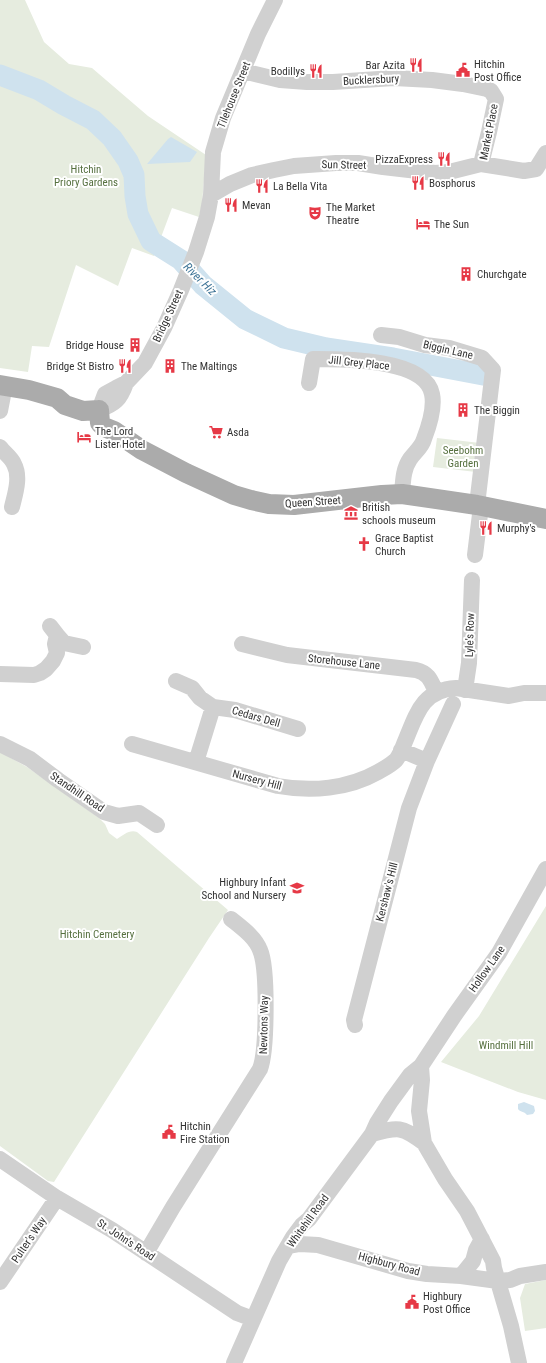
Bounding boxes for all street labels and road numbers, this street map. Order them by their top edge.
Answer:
street label: Tilehouse Street [215,60,253,130]
street label: Bucklersbury [343,72,400,88]
street label: Market Place [477,103,501,161]
street label: Sun Street [322,158,366,172]
street label: Bridge Street [150,288,186,344]
street label: Biggin Lane [422,338,474,362]
street label: Jill Grey Place [328,353,390,373]
street label: Queen Street [285,494,341,510]
street label: Lyle's Row [463,613,477,657]
street label: Storehouse Lane [307,652,381,672]
street label: Cedars Dell [230,704,282,730]
street label: Nursery Hill [231,767,283,793]
street label: Standhill Road [47,769,107,815]
street label: Kershaw's Hill [373,861,401,923]
street label: Hollow Lane [466,943,508,995]
street label: Newtons Way [257,995,271,1054]
street label: Whitehill Road [284,1192,332,1250]
street label: Pulter's Way [9,1214,49,1266]
street label: St. John's Road [95,1216,157,1264]
street label: Highbury Road [357,1250,421,1278]

